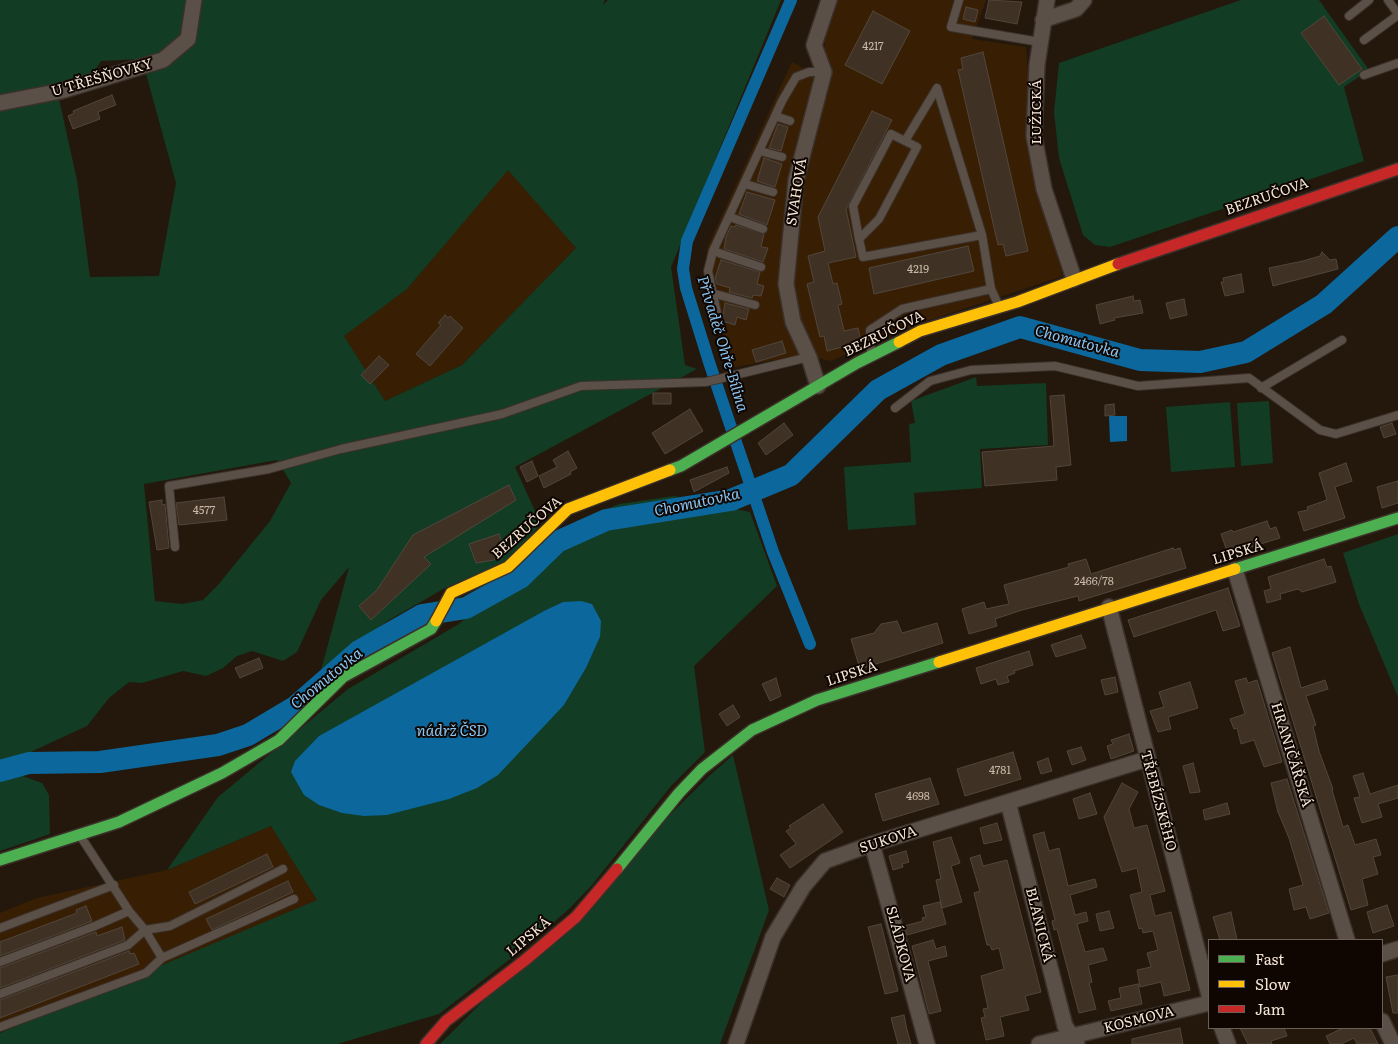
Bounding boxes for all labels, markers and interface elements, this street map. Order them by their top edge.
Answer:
house number: 4217 [862,40,884,54]
street label: U TŘEŠŇOVKY [50,56,154,100]
street label: LUŽICKÁ [1029,80,1045,144]
street label: SVAHOVÁ [783,157,811,227]
street label: BEZRUČOVA [1223,175,1311,219]
house number: 4219 [907,263,929,277]
water label: Přivaděč Ohře-Bílina [693,274,751,414]
street label: BEZRUČOVA [841,307,927,361]
water label: Chomutovka [1033,322,1121,362]
water label: Chomutovka [653,485,741,521]
street label: BEZRUČOVA [489,493,565,563]
house number: 4577 [193,504,215,518]
street label: LIPSKÁ [1211,537,1265,569]
house number: 2466/78 [1074,575,1114,589]
water label: Chomutovka [288,645,366,713]
street label: LIPSKÁ [825,658,879,690]
street label: HRANIČÁŘSKÁ [1267,701,1315,809]
water label: nádrž ČSD [417,723,487,741]
street label: TŘEBÍZSKÉHO [1136,749,1180,853]
house number: 4781 [989,764,1011,778]
house number: 4698 [906,790,930,804]
street label: SUKOVA [857,823,919,857]
street label: BLANICKÁ [1022,886,1056,964]
street label: SLÁDKOVA [882,904,918,984]
street label: LIPSKÁ [504,914,554,960]
legend [1208,939,1383,1029]
text: Fast [1255,947,1284,970]
text: Slow [1255,972,1290,995]
text: Jam [1255,997,1285,1020]
street label: KOSMOVA [1102,1003,1176,1037]

